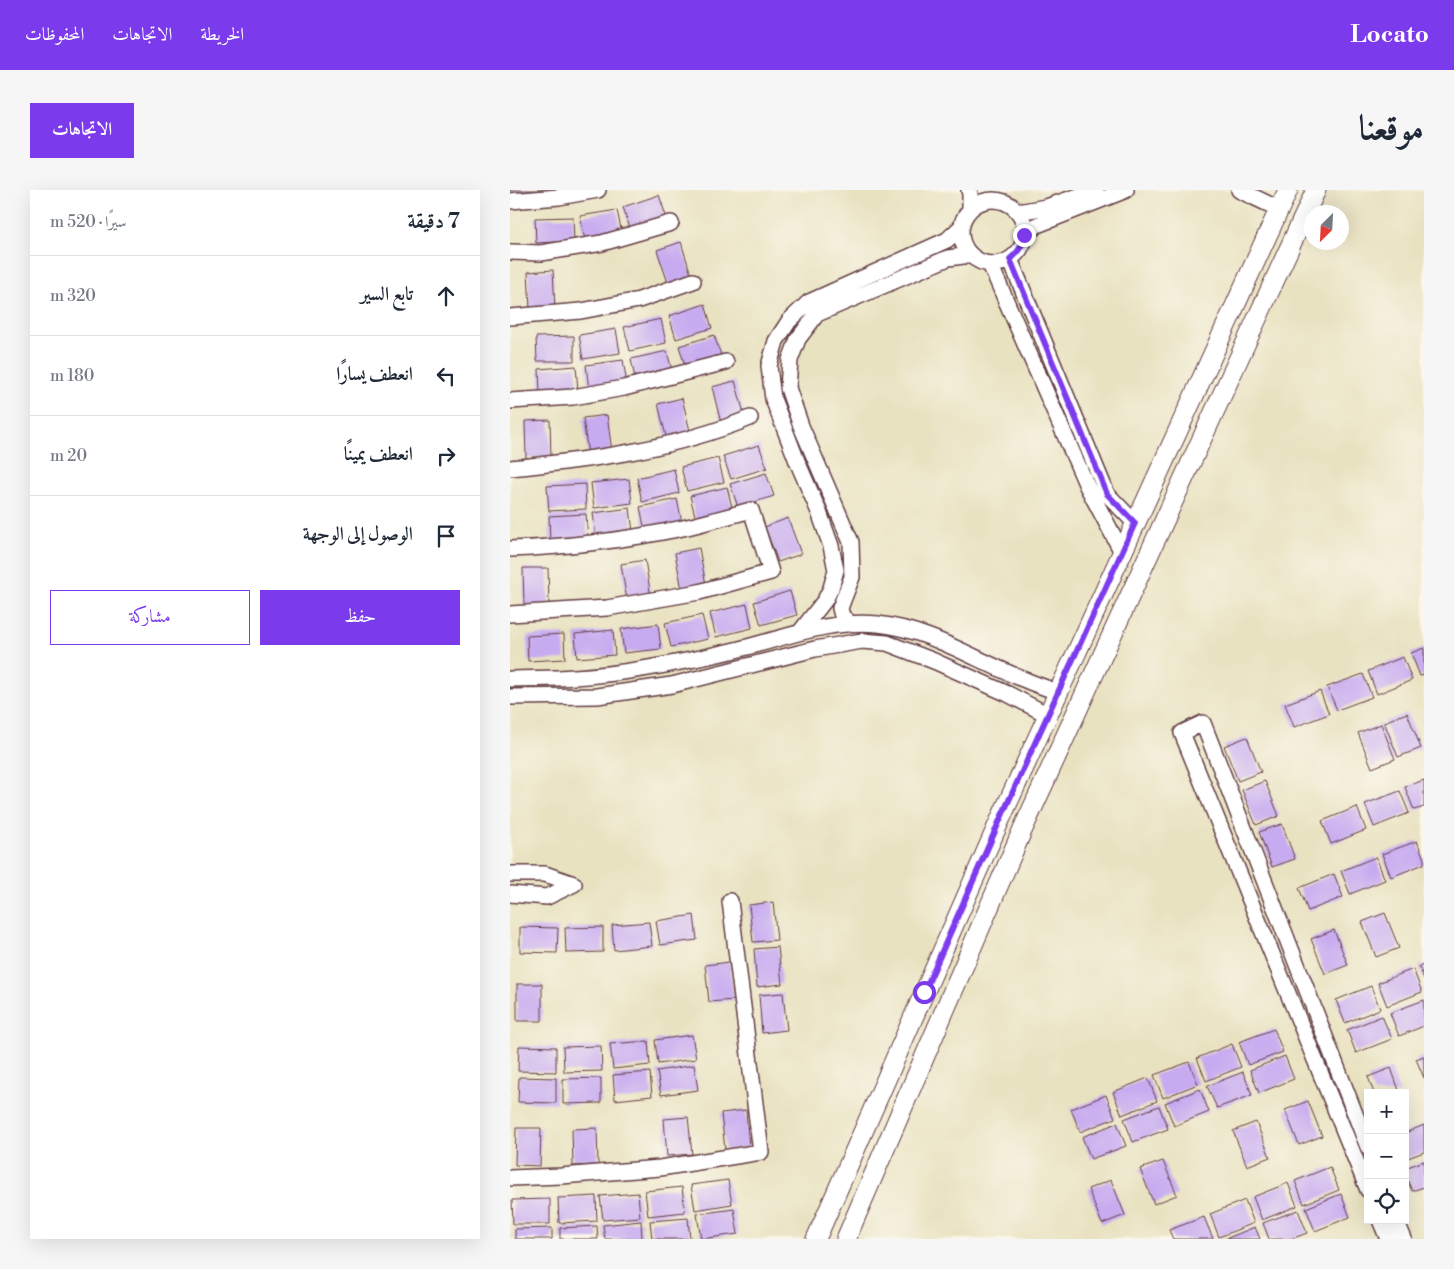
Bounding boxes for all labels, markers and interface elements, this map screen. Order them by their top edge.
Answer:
text: Locato [1350,20,1429,50]
text: المحفوظات [25,23,84,46]
text: الاتجاهات [112,23,172,46]
text: الخريطة [200,23,244,46]
button: الاتجاهات [30,103,134,158]
text: موقعنا [1359,107,1424,150]
north arrow [1304,205,1349,250]
text: 7 دقيقة [408,209,460,235]
text: سيرًا · 520 m [50,212,126,232]
route end [1013,224,1036,247]
text: تابع السير [360,282,413,306]
icon: ahead [432,282,460,310]
text: 320 m [50,286,96,306]
text: انعطف يسارًا [336,362,413,386]
icon: left [432,362,460,390]
text: 180 m [50,366,94,386]
text: انعطف يمينًا [344,442,413,466]
icon: right [432,442,460,470]
text: 20 m [50,446,87,466]
text: الوصول إلى الوجهة [303,522,413,546]
icon: arrive [432,522,460,550]
button: مشاركة [50,590,250,645]
button: حفظ [260,590,460,645]
route start [913,981,936,1004]
map controls [1364,1089,1409,1224]
button: + [1364,1089,1409,1134]
button: − [1364,1134,1409,1179]
button: locate [1364,1179,1409,1224]

